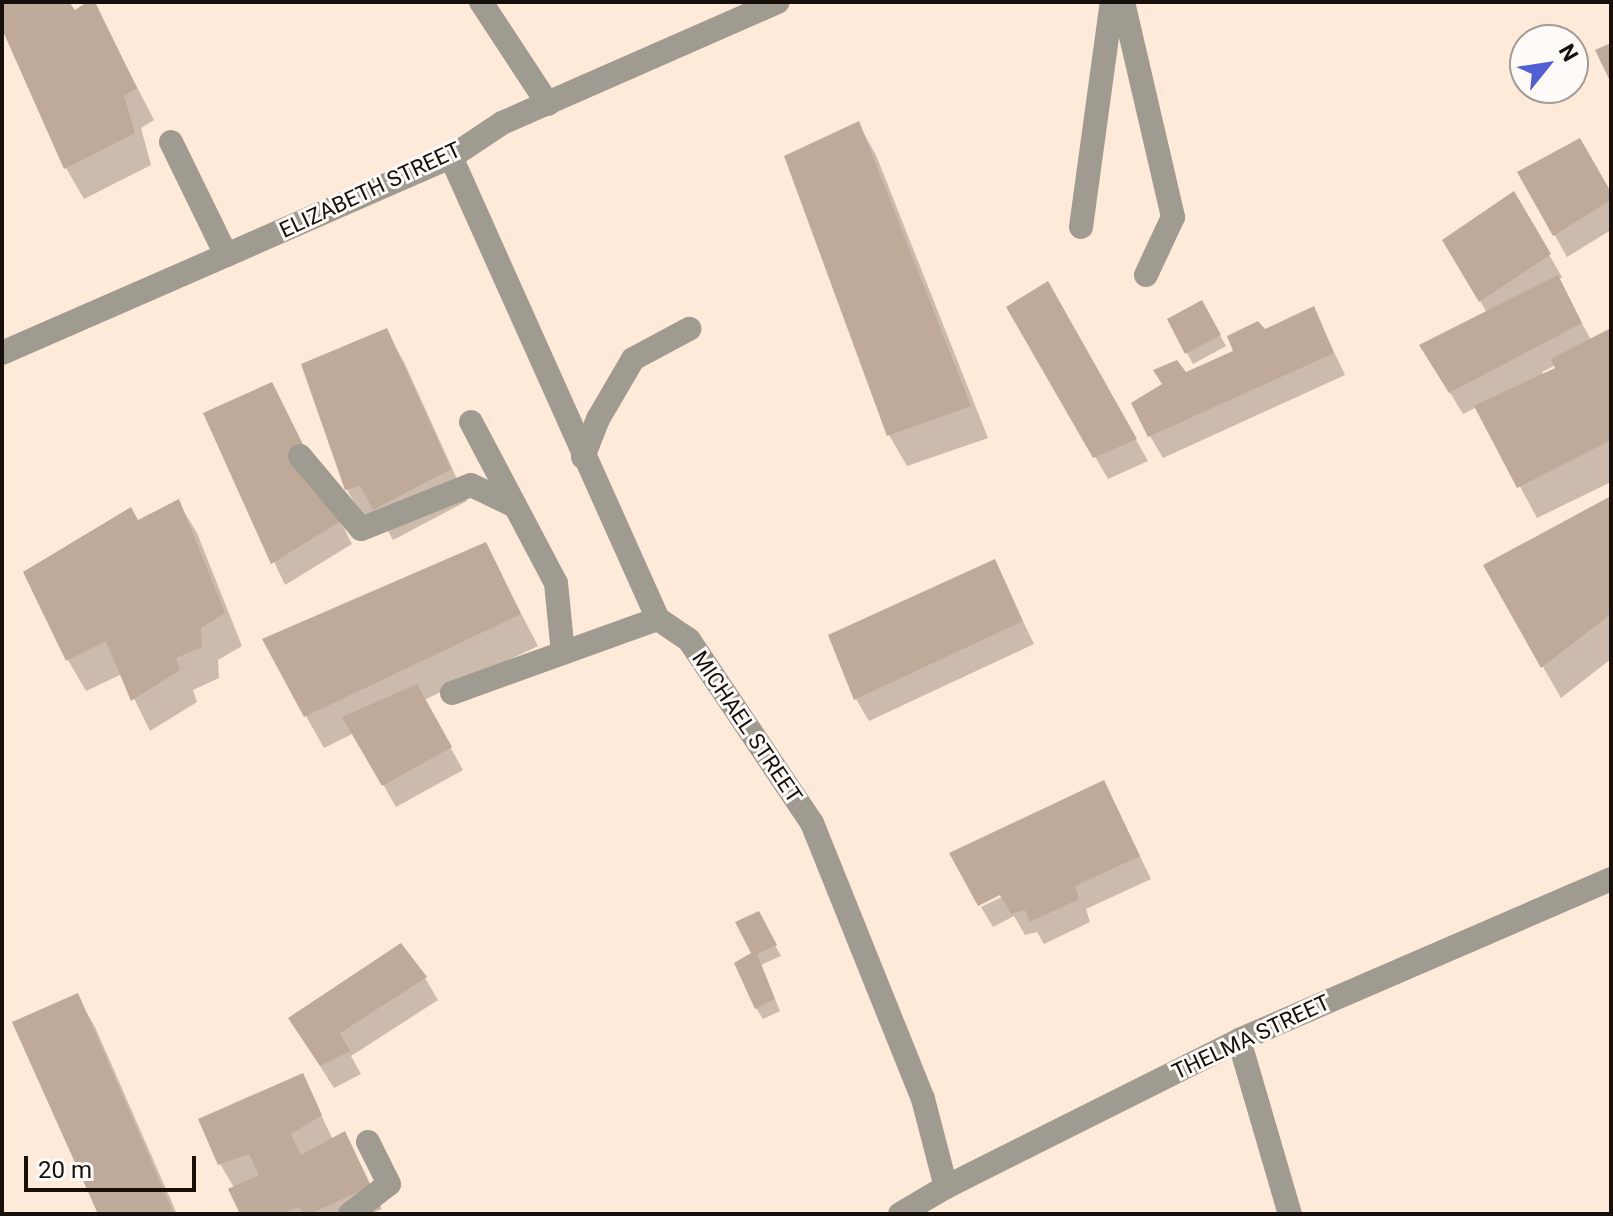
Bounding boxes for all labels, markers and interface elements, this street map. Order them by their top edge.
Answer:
north arrow [1509,24,1589,104]
text: N [1554,40,1583,66]
street label: ELIZABETH STREET [275,136,465,244]
street label: MICHAEL STREET [686,646,808,808]
street label: THELMA STREET [1168,989,1334,1085]
scale bar [28,1140,200,1190]
text: 20 m [38,1156,92,1184]

